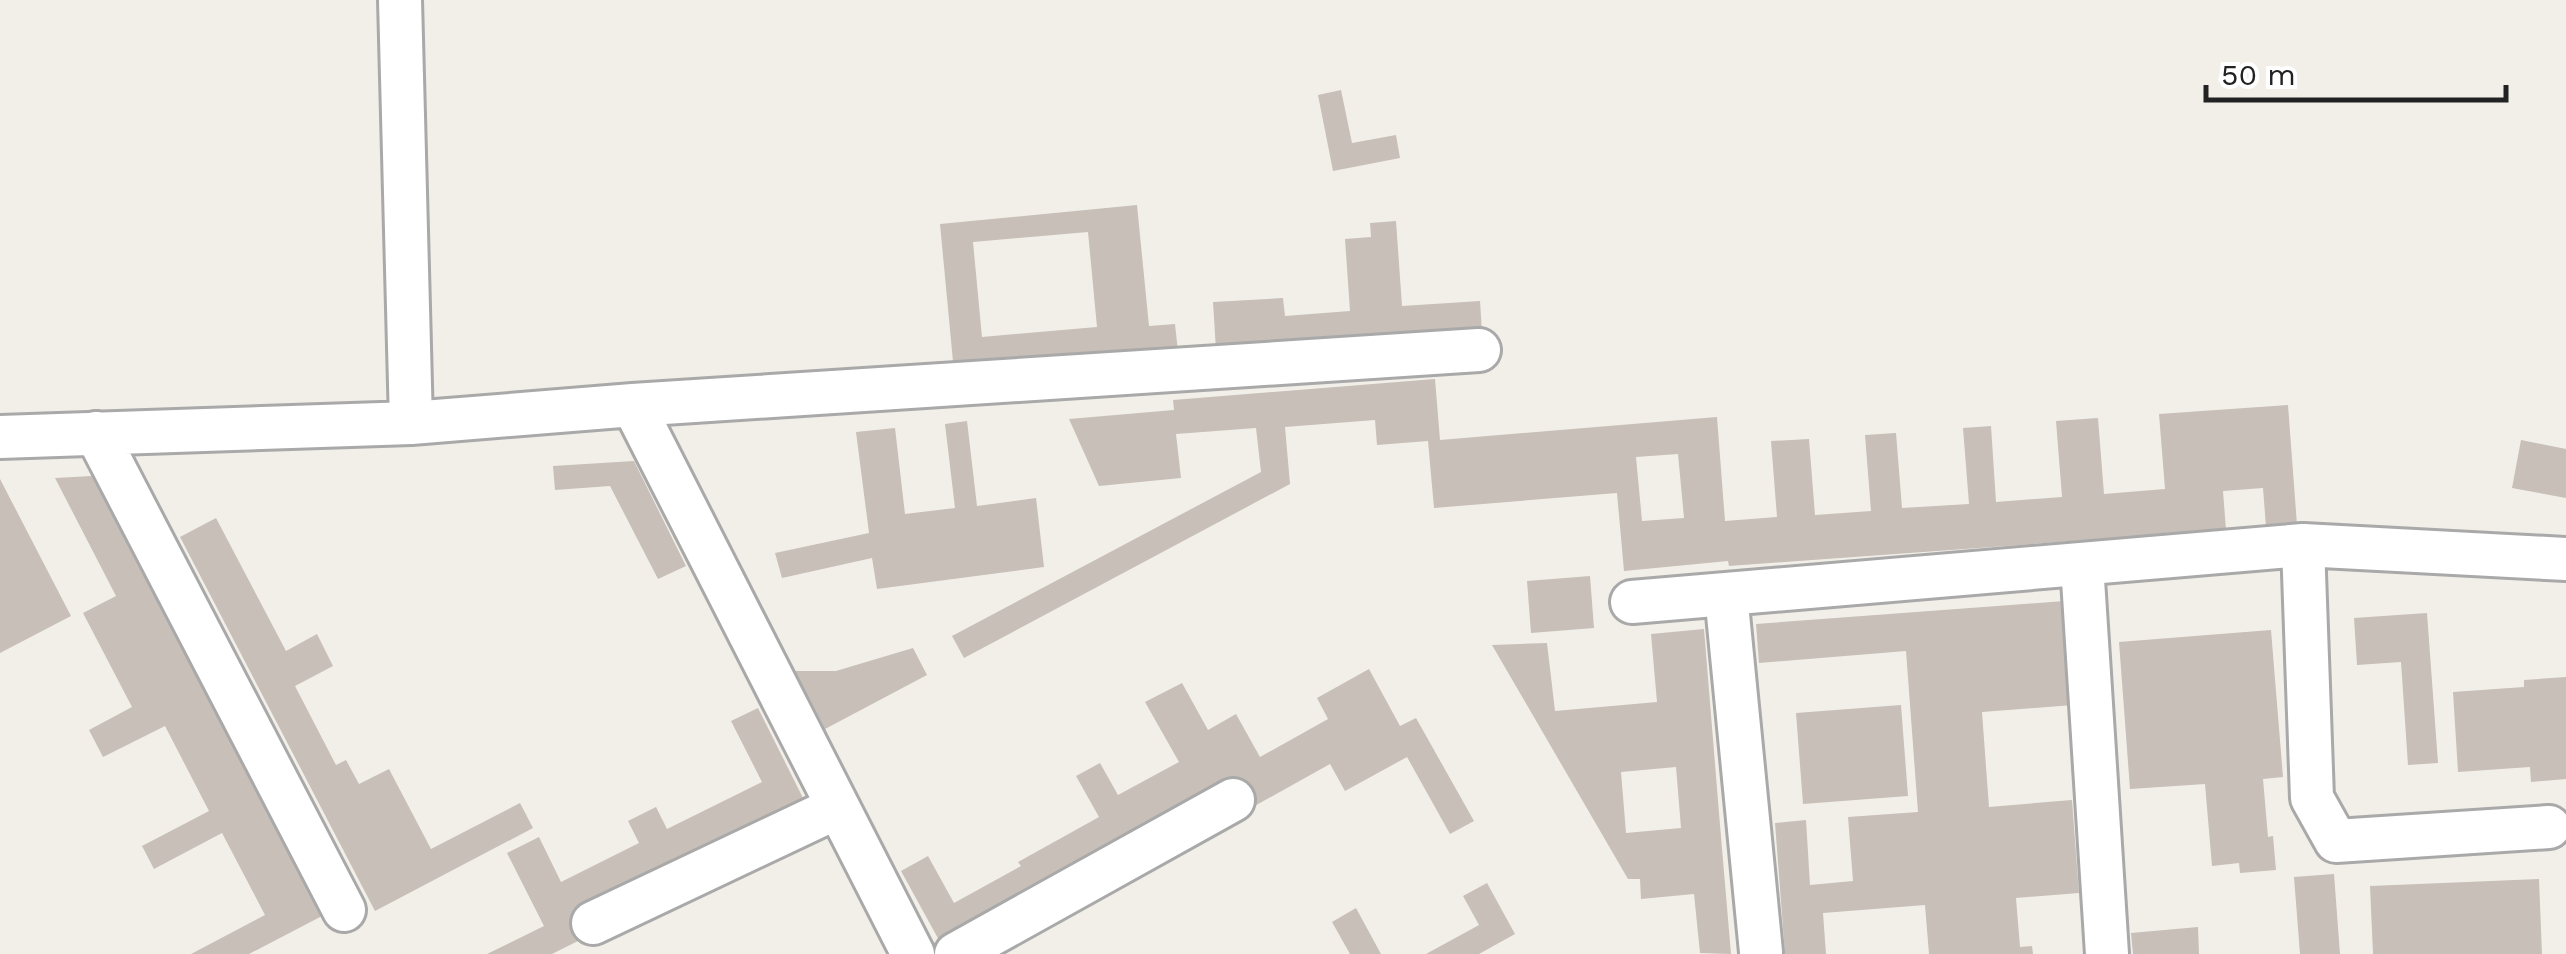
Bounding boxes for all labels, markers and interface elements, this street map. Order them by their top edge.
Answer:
scale bar [2206,40,2506,102]
text: 50 m [2221,57,2296,92]

